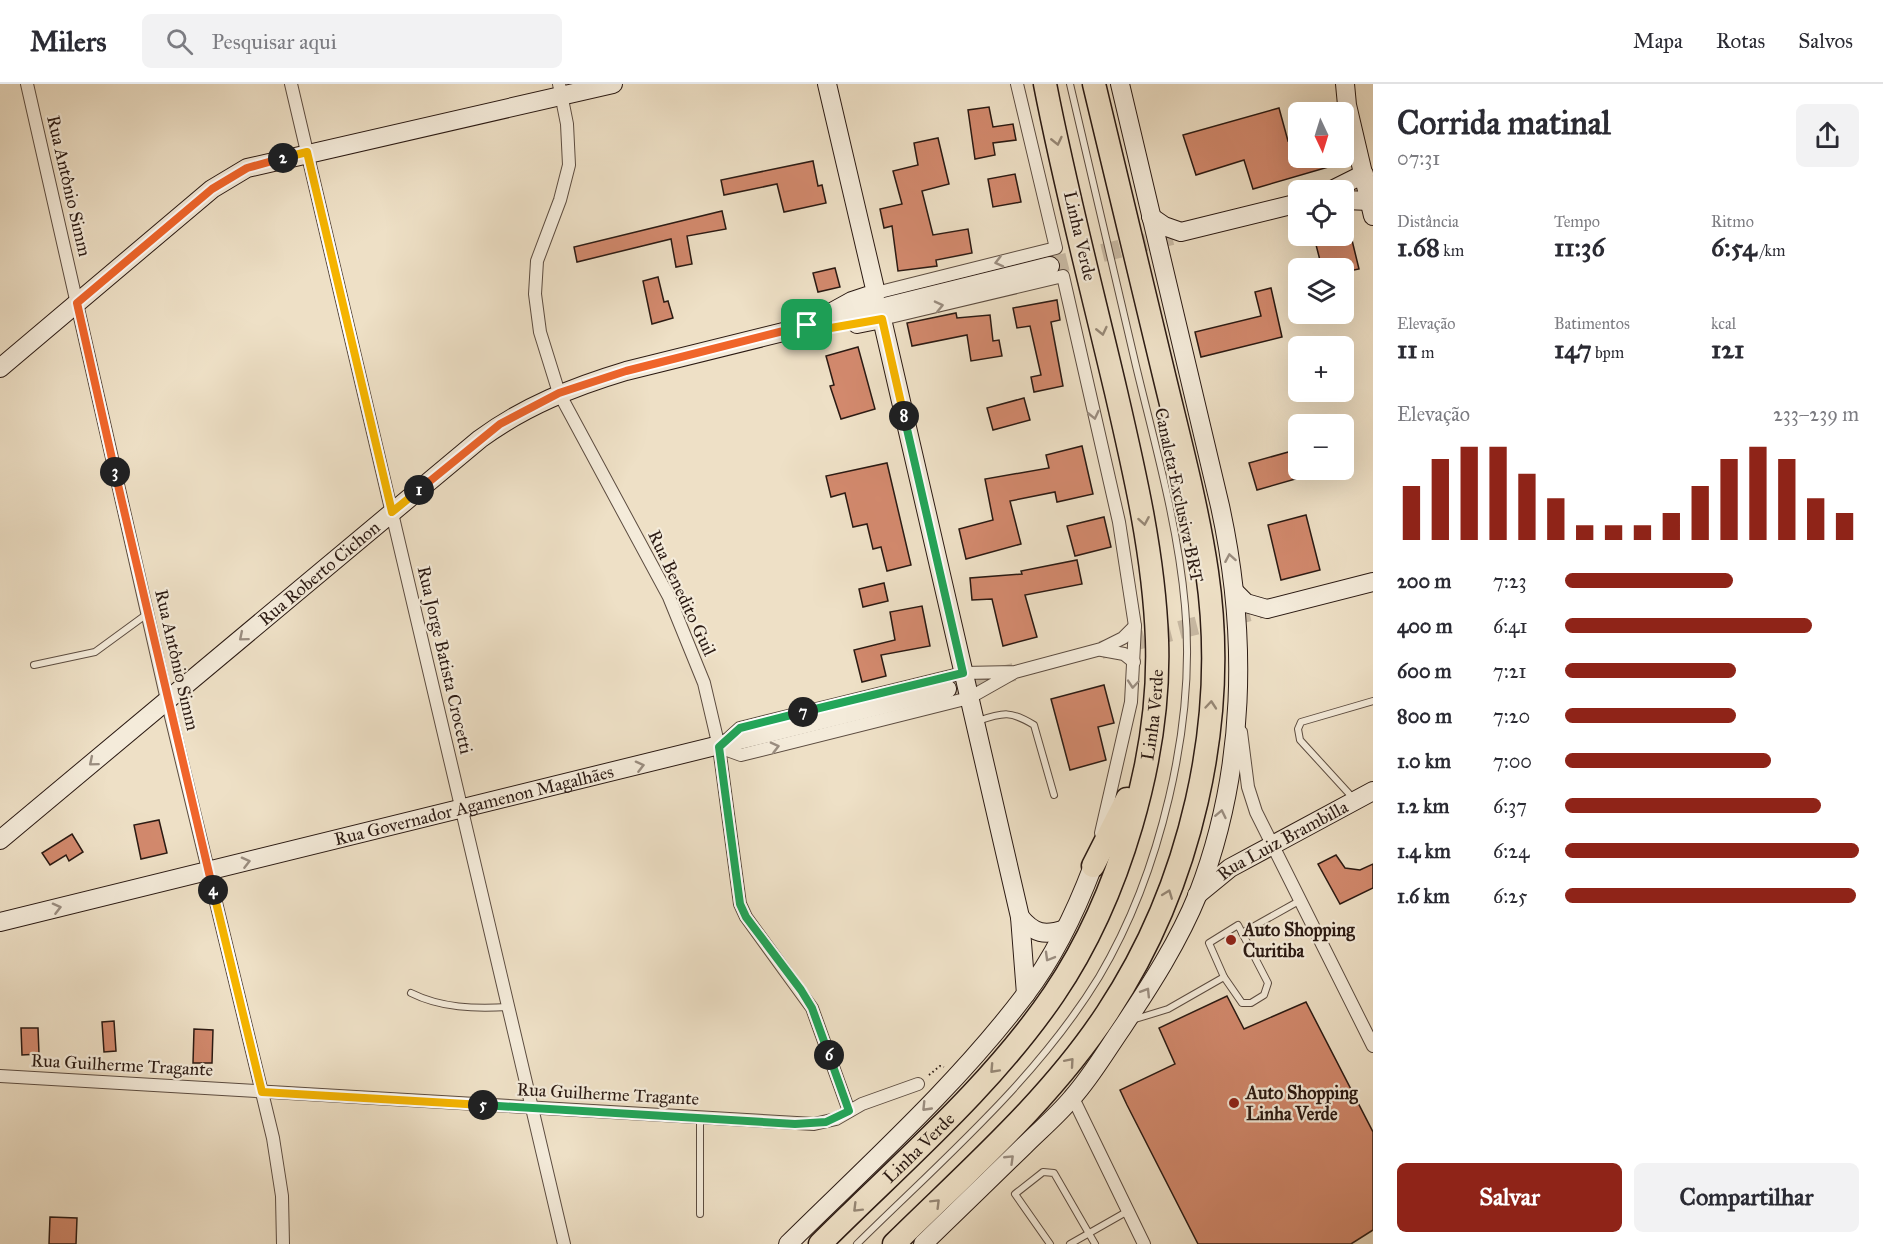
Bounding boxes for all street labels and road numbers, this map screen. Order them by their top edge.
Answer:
street label: Rua Antônio Simm [42,113,96,259]
street label: Linha Verde [1059,189,1101,283]
street label: Canaleta Exclusiva BRT [1150,406,1208,584]
street label: Rua Roberto Cichon [254,516,385,630]
street label: Rua Benedito Guil [643,527,721,659]
street label: Rua Jorge Batista Crocetti [412,564,477,756]
street label: Rua Antônio Simm [150,587,204,733]
street label: Linha Verde [1136,669,1168,762]
street label: Rua Governador Agamenon Magalhães [332,760,616,850]
street label: Rua Luiz Brambilla [1213,795,1352,885]
street label: Rua Guilherme Tragante [30,1049,214,1082]
street label: Rua Guilherme Tragante [516,1078,700,1111]
street label: Linha Verde [879,1108,959,1188]

